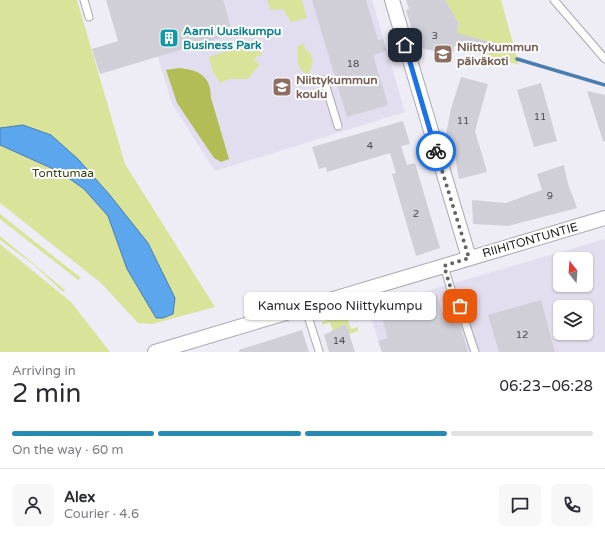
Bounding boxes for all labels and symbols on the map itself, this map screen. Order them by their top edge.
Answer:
place label: Aarni Uusikumpu Business Park [183,24,281,52]
building icon: Aarni Uusikumpu Business Park [158,27,180,49]
pin [388,28,422,62]
house number: 3 [432,30,438,42]
place label: Niittykummun päiväkoti [457,40,539,69]
school or university icon: Niittykummun päiväkoti [432,43,454,65]
house number: 18 [347,58,359,70]
place label: Niittykummun koulu [296,73,378,101]
school or university icon: Niittykummun koulu [271,76,293,98]
house number: 11 [534,111,546,123]
house number: 11 [457,115,469,127]
courier [416,131,456,171]
house number: 4 [367,140,373,152]
park label: Tonttumaa [32,166,94,180]
house number: 9 [547,190,553,202]
house number: 2 [413,208,419,220]
street label: RIIHITONTUNTIE [481,220,580,260]
north arrow [553,252,593,292]
pin [443,289,477,323]
callout: Kamux Espoo Niittykumpu [244,292,436,320]
house number: 12 [516,329,528,341]
house number: 14 [333,335,345,347]

